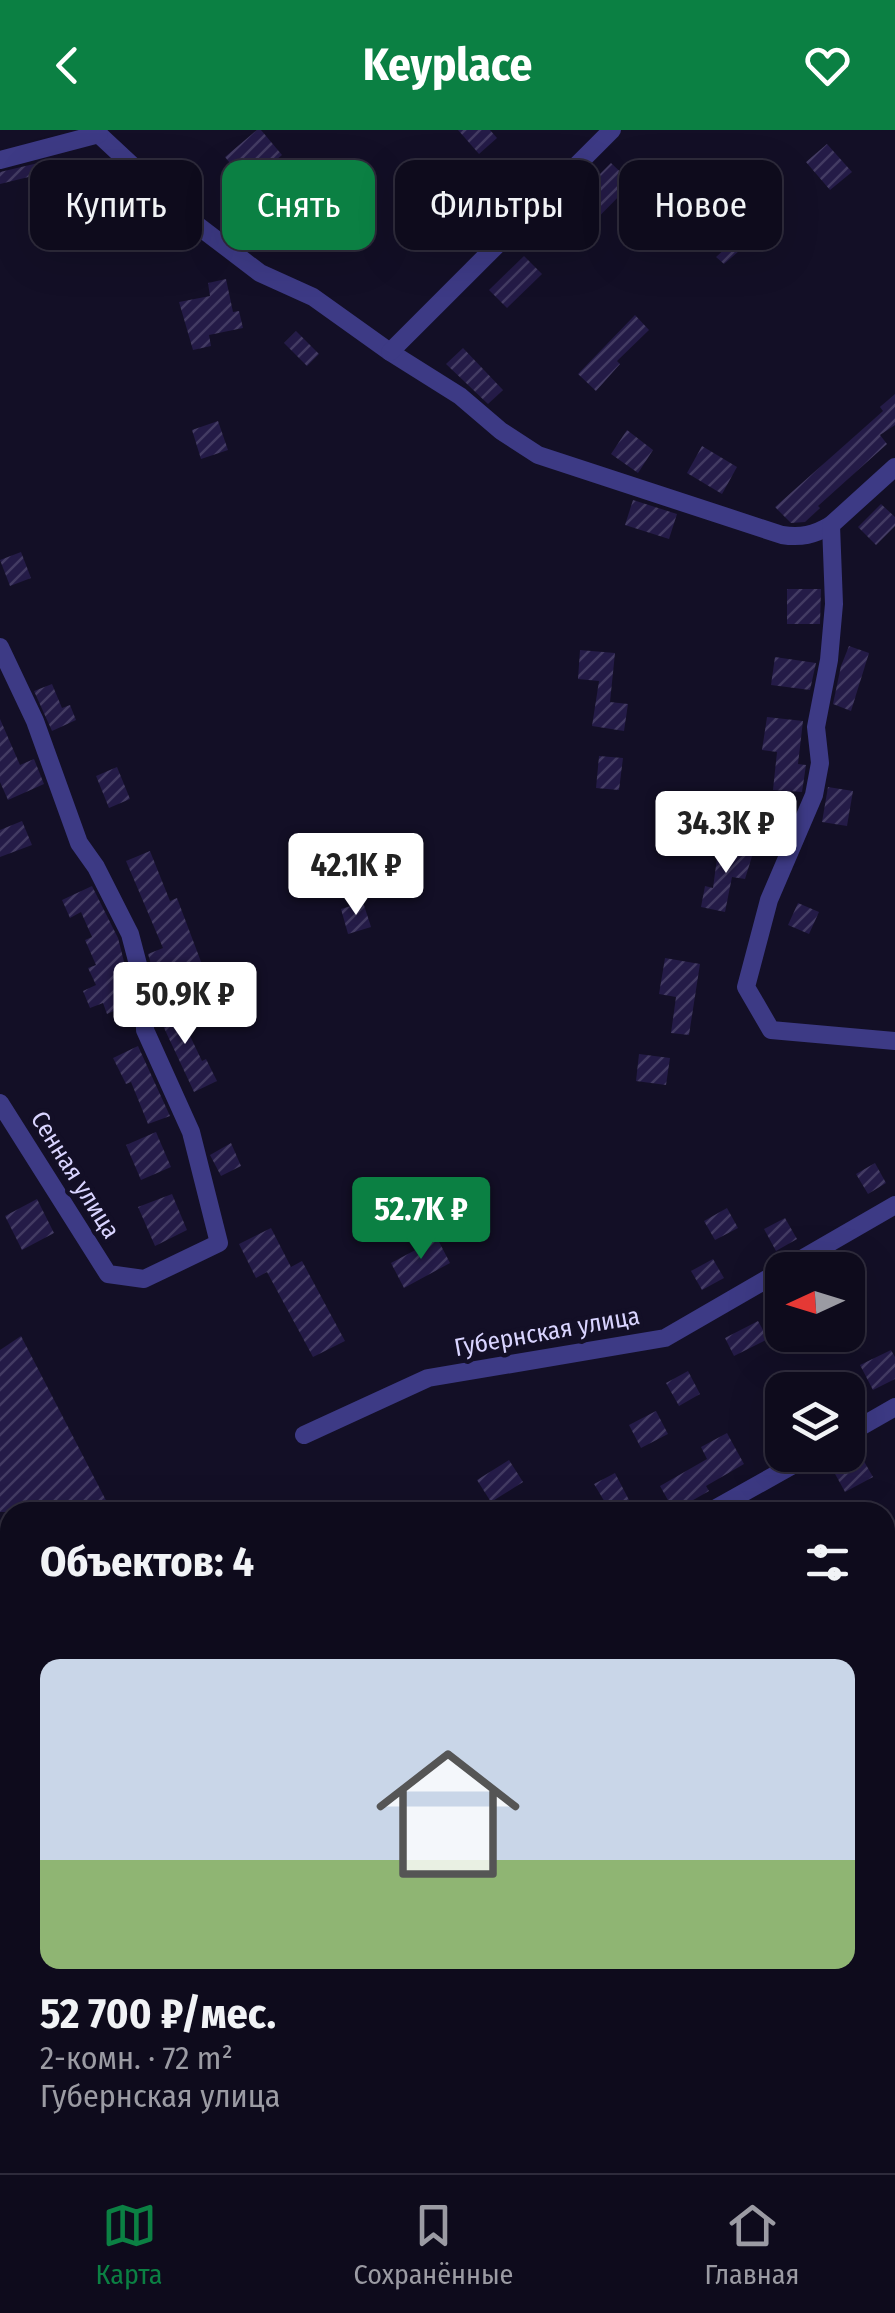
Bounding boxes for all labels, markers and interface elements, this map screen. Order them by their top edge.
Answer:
icon: back [40,38,95,93]
text: Keyplace [363,38,532,92]
icon: heart [800,38,855,93]
chip: Купить [30,160,202,250]
chip: Снять [222,160,375,250]
chip: Фильтры [395,160,599,250]
chip: Новое [619,160,782,250]
pin: 34.3K ₽ [634,791,818,876]
text: 34.3K ₽ [677,804,775,842]
pin: 42.1K ₽ [264,833,448,918]
text: 42.1K ₽ [310,846,402,884]
pin: 50.9K ₽ [93,962,277,1047]
text: 50.9K ₽ [136,975,234,1013]
street label: Сенная улица [24,1106,126,1244]
pin: 52.7K ₽ [329,1177,513,1262]
text: 52.7K ₽ [374,1190,468,1228]
north arrow [765,1252,865,1352]
map controls [765,1252,865,1472]
street label: Губернская улица [452,1301,642,1363]
button: layers [765,1372,865,1472]
icon: filters [800,1535,855,1590]
text: Объектов: 4 [40,1537,254,1587]
icon: home [358,1724,538,1904]
text: 52 700 ₽/мес. [40,1989,276,2039]
text: 2-комн. · 72 m² [40,2039,233,2077]
text: Губернская улица [40,2077,280,2115]
tab: Карта [96,2198,162,2291]
tab: Сохранённые [354,2198,513,2291]
tab: Главная [705,2198,799,2291]

